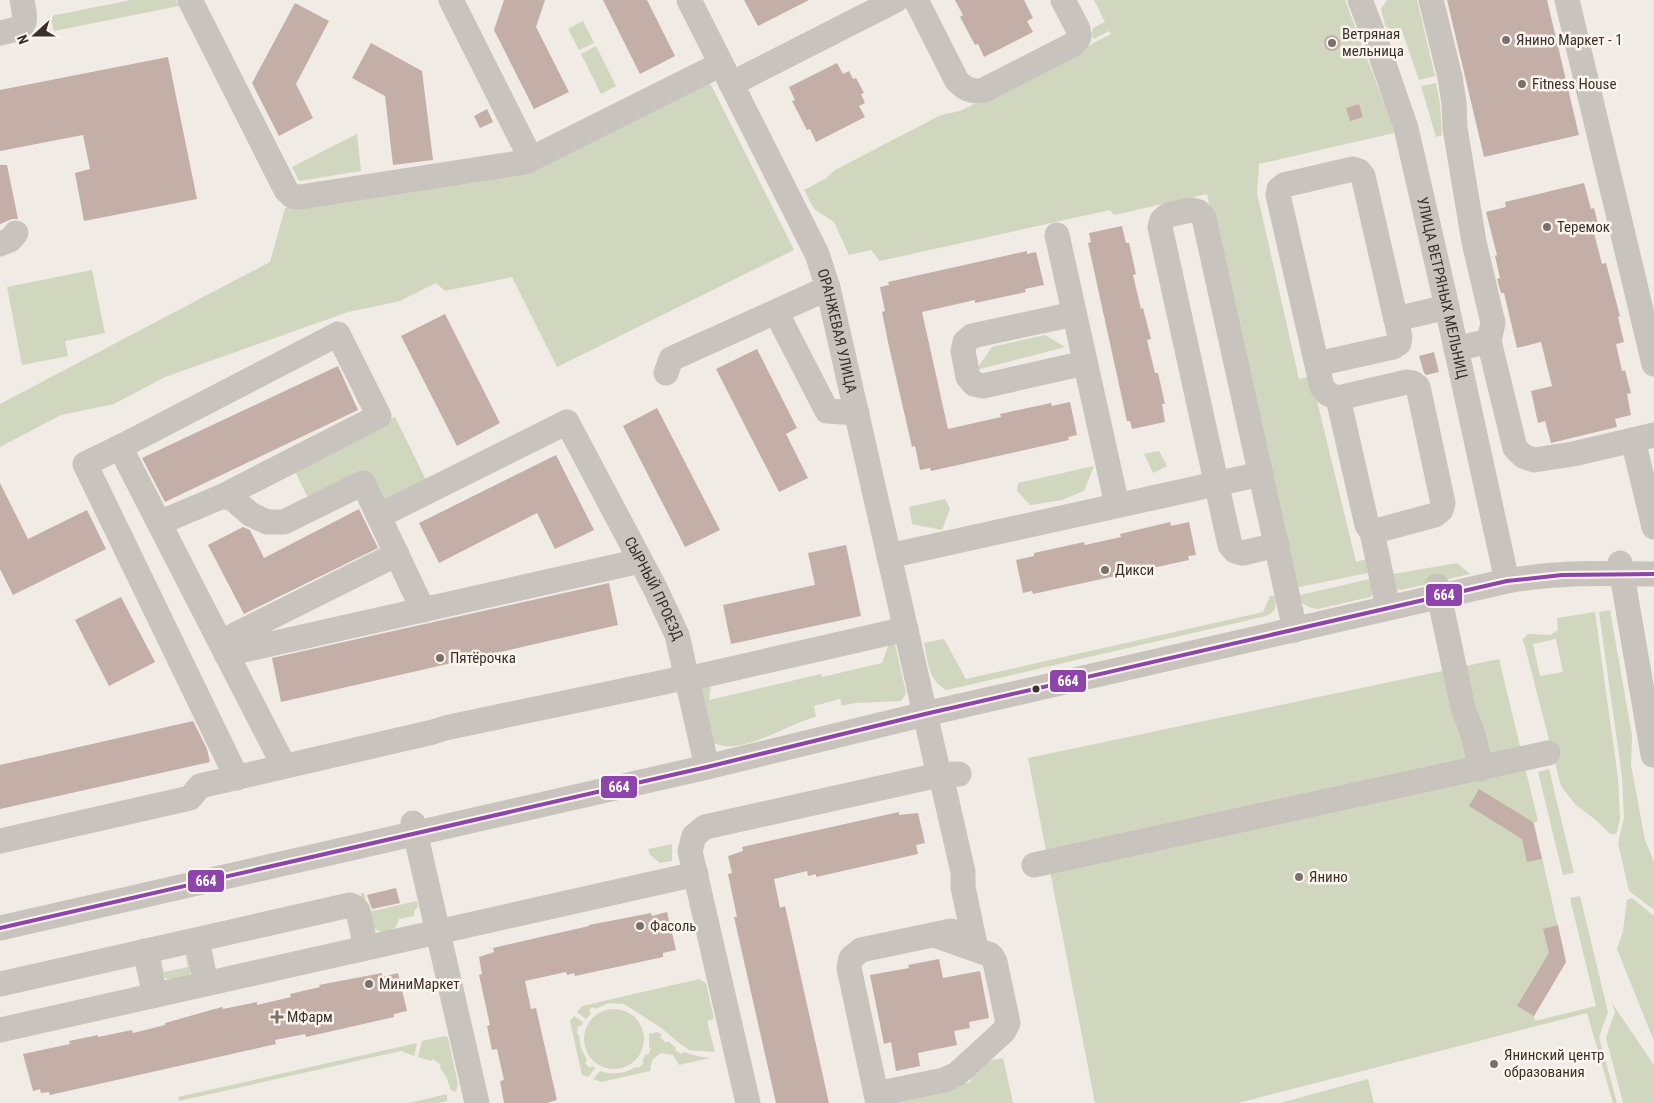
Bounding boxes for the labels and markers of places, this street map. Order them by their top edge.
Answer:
place label: Ветряная мельница [1342,25,1404,60]
place label: Янино Маркет - 1 [1516,31,1623,49]
marker: Янино Маркет - 1 [1500,34,1512,46]
marker: Ветряная мельница [1326,37,1338,49]
place label: Fitness House [1532,75,1616,93]
marker: Fitness House [1516,78,1528,90]
place label: Теремок [1557,218,1610,236]
marker: Теремок [1541,221,1553,233]
place label: Дикси [1115,561,1154,579]
marker: Дикси [1099,564,1111,576]
place label: Пятёрочка [450,649,516,667]
marker: Пятёрочка [434,652,446,664]
unlabelled marker [1031,684,1041,694]
place label: Янино [1309,868,1348,886]
marker: Янино [1293,871,1305,883]
place label: Фасоль [650,917,697,935]
marker: Фасоль [634,920,646,932]
place label: МиниМаркет [379,975,460,993]
marker: МиниМаркет [363,978,375,990]
place label: МФарм [287,1008,333,1026]
marker: МФарм [271,1011,283,1023]
place label: Янинский центр образования [1504,1046,1605,1081]
marker: Янинский центр образования [1488,1058,1500,1070]

